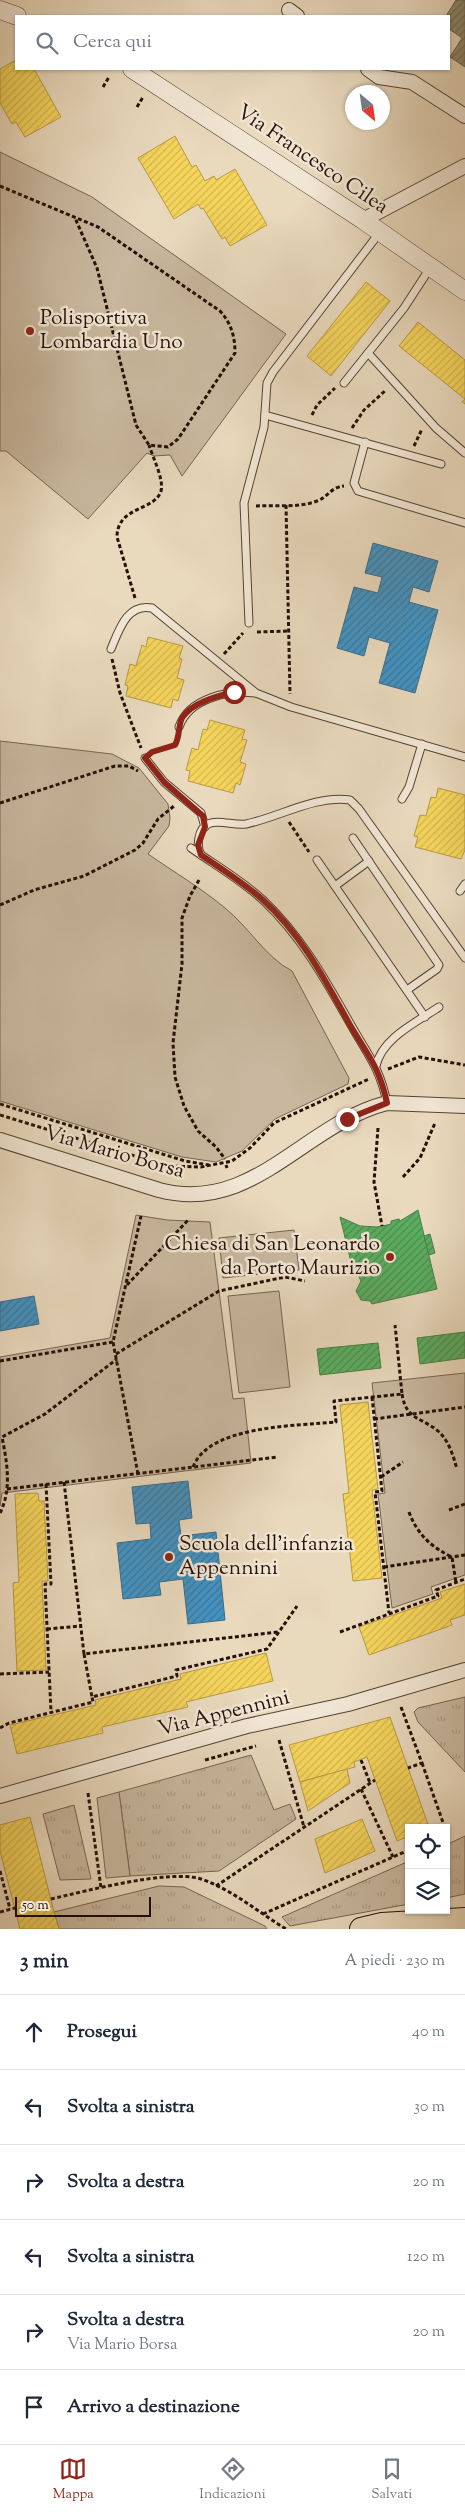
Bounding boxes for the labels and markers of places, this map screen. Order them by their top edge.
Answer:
place label: Polisportiva Lombardia Uno [40,304,183,358]
marker: Polisportiva Lombardia Uno [24,325,36,337]
place label: Chiesa di San Leonardo da Porto Maurizio [165,1230,380,1284]
marker: Chiesa di San Leonardo da Porto Maurizio [384,1251,396,1263]
place label: Scuola dell'infanzia Appennini [179,1530,354,1584]
marker: Scuola dell'infanzia Appennini [163,1551,175,1563]

